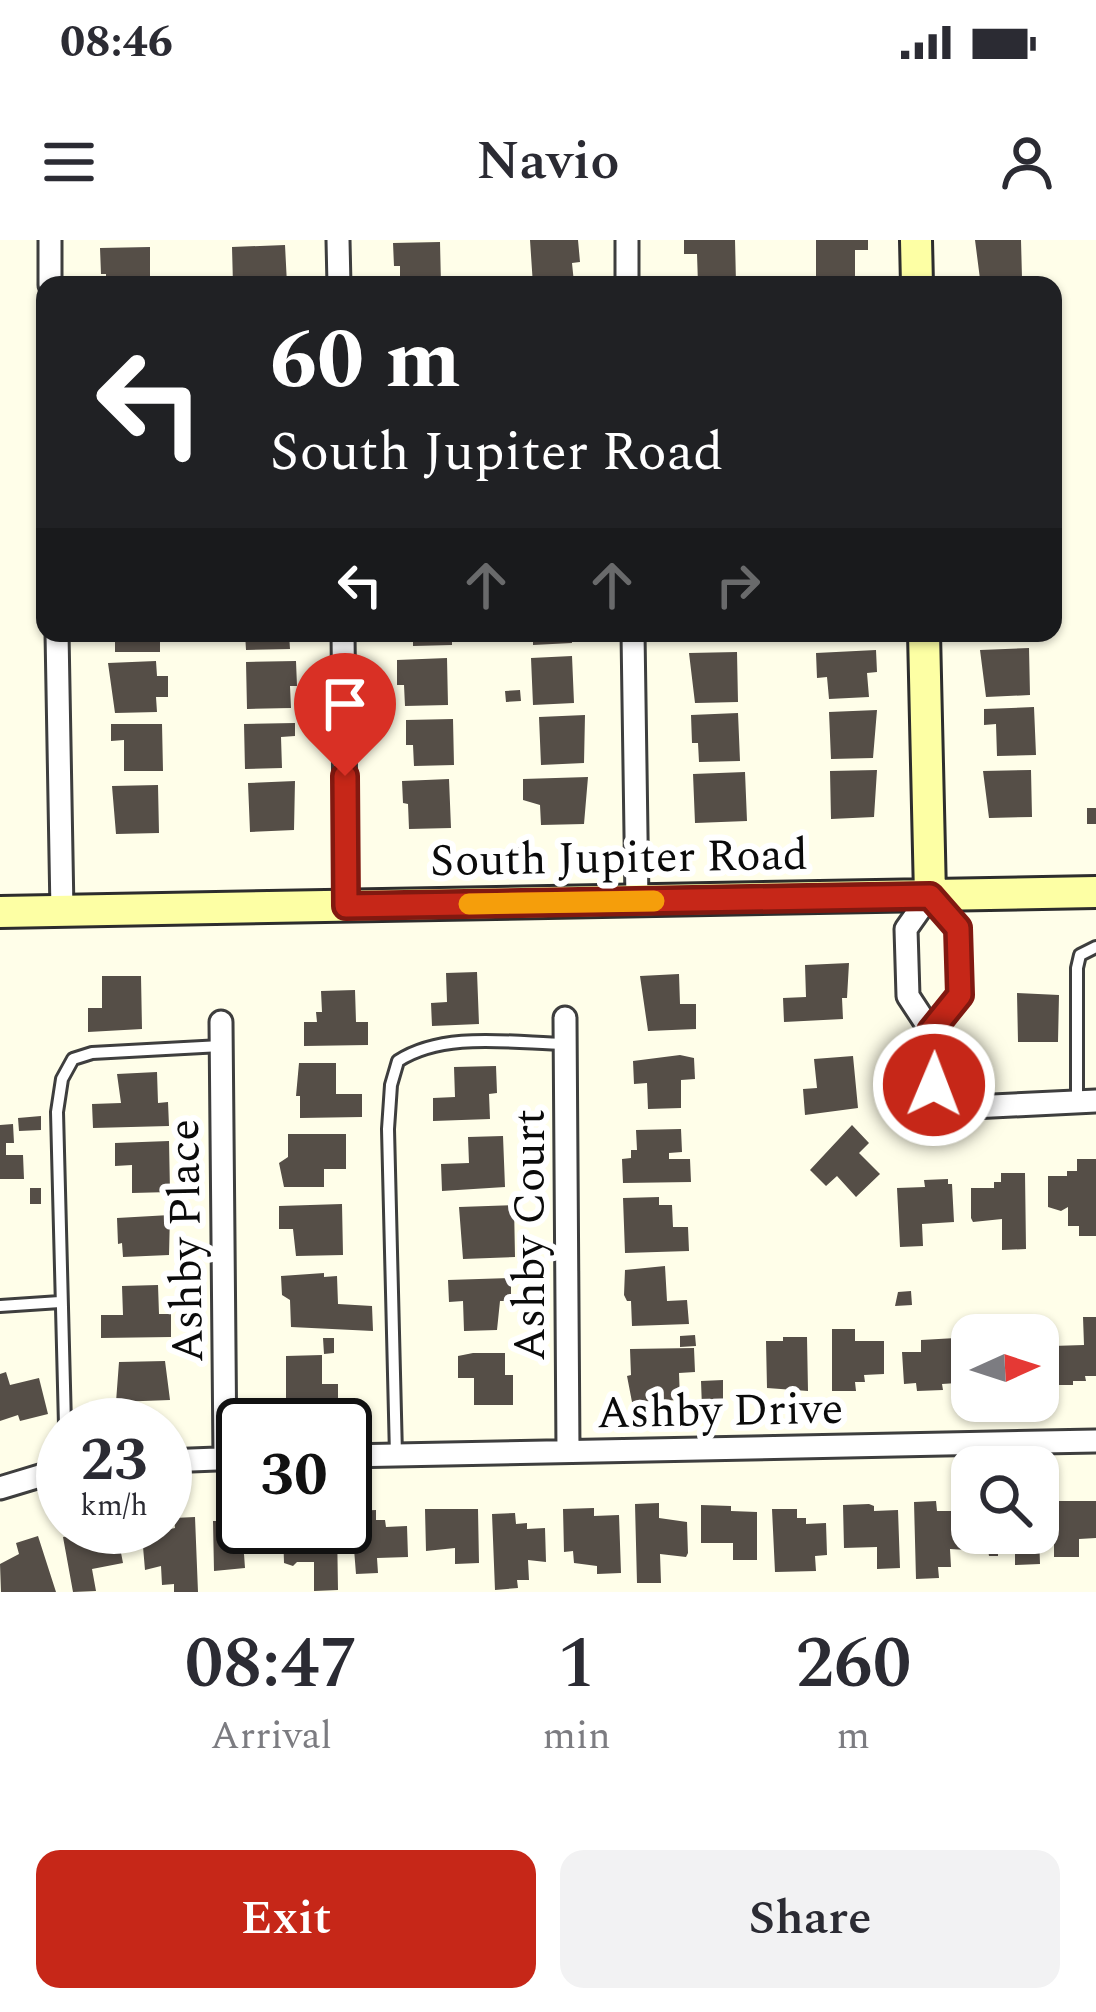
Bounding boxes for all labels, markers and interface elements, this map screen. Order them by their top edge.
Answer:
text: 08:46 [60,8,173,77]
text: Navio [476,121,620,203]
icon: menu [36,129,102,195]
icon: person [994,129,1060,195]
text: 60 m [270,297,461,425]
icon: left [72,324,228,480]
text: South Jupiter Road [270,412,724,494]
icon: left [327,552,393,618]
icon: ahead [453,552,519,618]
icon: ahead [579,552,645,618]
icon: right [705,552,771,618]
pin [294,653,396,776]
icon: arrive [312,671,378,737]
street label: South Jupiter Road [430,821,809,896]
position arrow [871,1022,997,1148]
street label: Ashby Court [496,1109,565,1361]
street label: Ashby Place [150,1118,223,1363]
north arrow [951,1314,1059,1422]
map controls [951,1314,1059,1554]
street label: Ashby Drive [596,1375,844,1448]
speed limit sign: 30 [216,1398,372,1554]
text: 23 [80,1415,148,1507]
button: search [951,1446,1059,1554]
text: km/h [80,1483,148,1529]
text: 08:47 [185,1610,358,1719]
text: 1 [557,1610,596,1719]
text: 260 [796,1610,911,1719]
text: Arrival [211,1707,332,1766]
text: min [543,1707,611,1766]
text: m [837,1707,870,1766]
button: Exit [36,1850,536,1988]
button: Share [560,1850,1060,1988]

